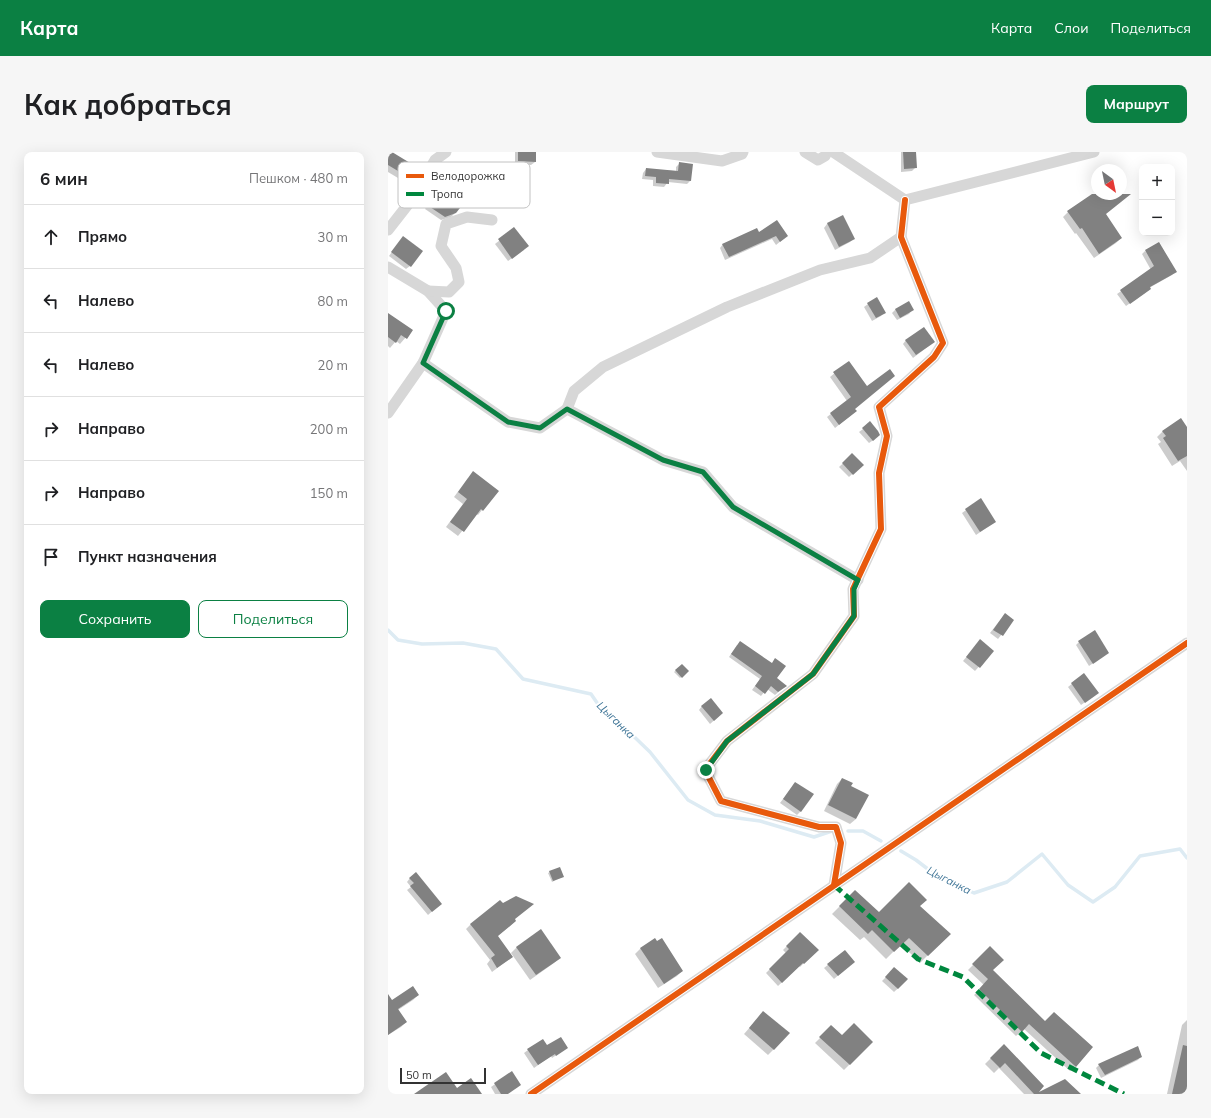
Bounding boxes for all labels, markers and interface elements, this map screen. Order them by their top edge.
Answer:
text: Карта [20,16,78,40]
text: Карта [991,19,1032,37]
text: Слои [1054,19,1089,37]
text: Поделиться [1111,19,1191,37]
button: Маршрут [1086,85,1187,123]
text: Как добраться [24,87,232,122]
legend [398,162,530,208]
north arrow [1091,164,1127,200]
map controls [1139,164,1175,236]
button: + [1139,164,1175,200]
text: 6 мин [40,168,88,189]
text: Велодорожка [431,169,505,183]
text: Пешком · 480 m [249,170,348,186]
text: Тропа [431,187,463,201]
button: − [1139,200,1175,236]
icon: ahead [40,226,62,248]
text: Прямо [78,227,127,246]
text: 30 m [318,229,348,245]
icon: left [40,290,62,312]
text: Налево [78,291,134,310]
text: 80 m [318,293,348,309]
route start [437,302,455,320]
icon: left [40,354,62,376]
text: Налево [78,355,134,374]
text: 20 m [318,357,348,373]
icon: right [40,418,62,440]
text: Направо [78,419,145,438]
text: 200 m [310,421,348,437]
icon: right [40,482,62,504]
text: Направо [78,483,145,502]
text: 150 m [310,485,348,501]
icon: arrive [40,546,62,568]
text: Пункт назначения [78,547,217,566]
button: Сохранить [40,600,190,638]
button: Поделиться [198,600,348,638]
water label: Цыганка [594,698,638,742]
route end [697,761,715,779]
water label: Цыганка [925,863,974,897]
scale bar [400,1066,486,1085]
text: 50 m [406,1068,432,1082]

